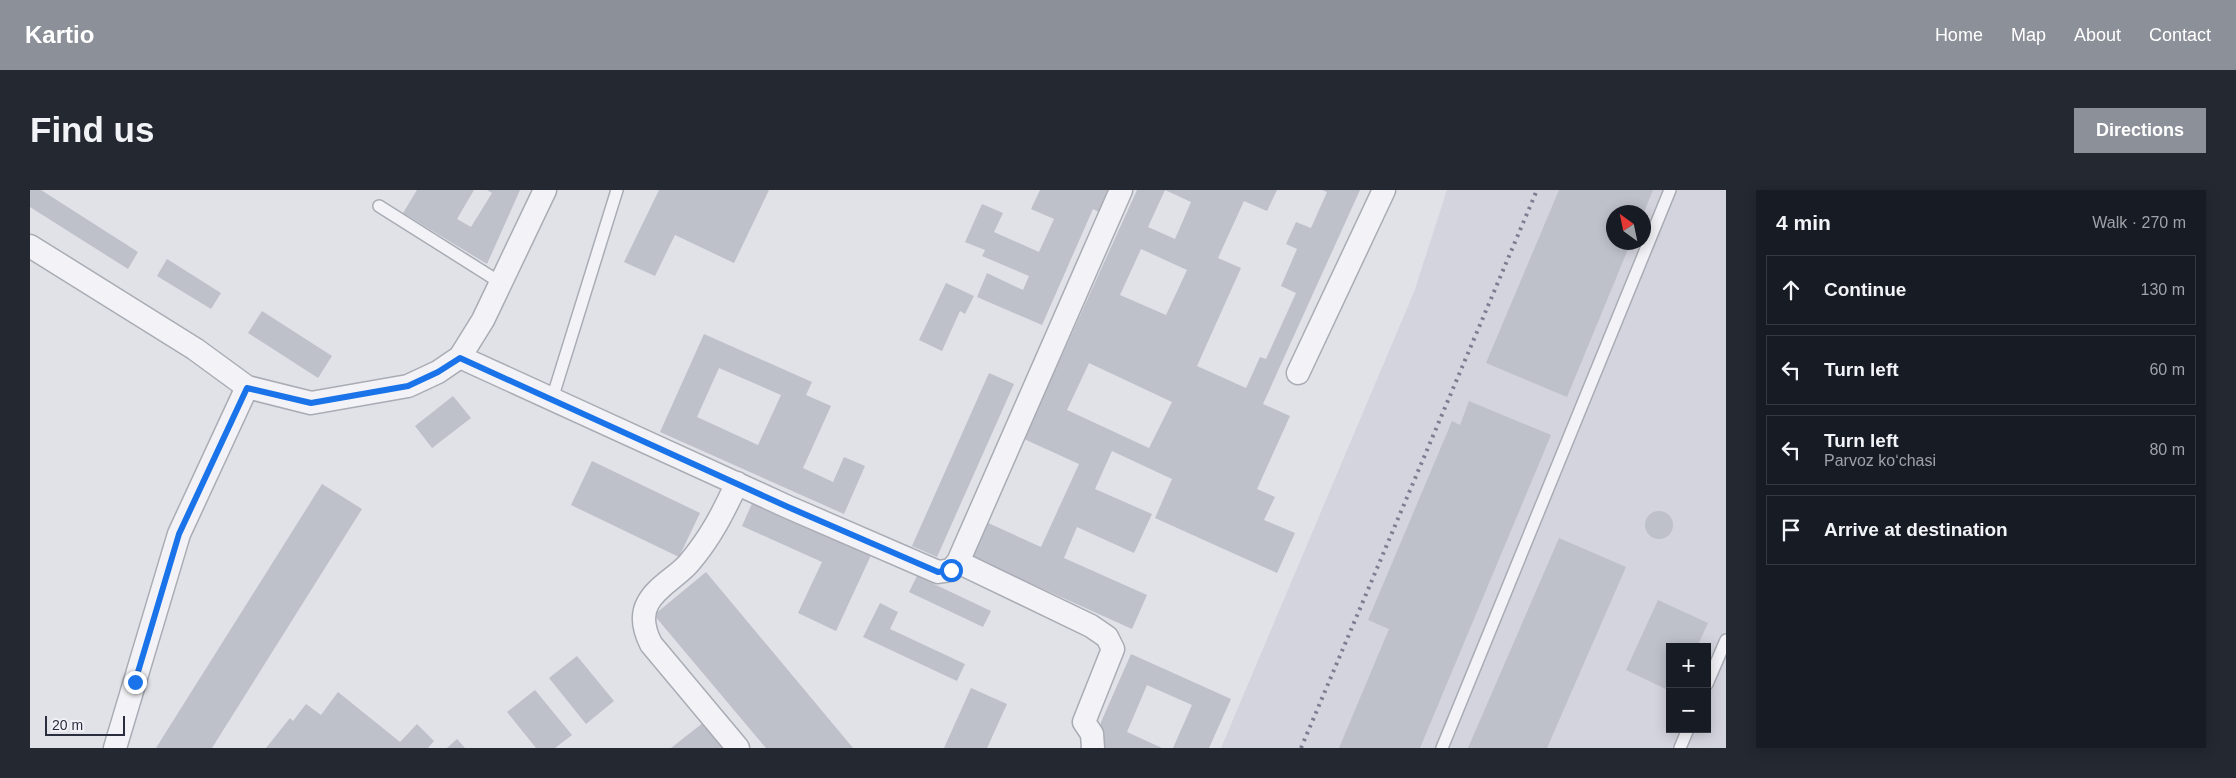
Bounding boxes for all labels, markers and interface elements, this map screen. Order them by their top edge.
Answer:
text: Kartio [25,21,94,48]
text: Home [1935,25,1983,45]
text: Map [2011,25,2046,45]
text: About [2074,25,2121,45]
text: Contact [2149,25,2211,45]
button: Directions [2074,108,2206,153]
text: Find us [30,110,154,149]
north arrow [1606,205,1651,250]
text: 4 min [1776,211,1831,234]
text: Walk · 270 m [2092,214,2186,231]
icon: ahead [1777,276,1805,304]
text: Continue [1824,279,1906,300]
text: 130 m [2141,281,2185,298]
icon: left [1777,356,1805,384]
text: Turn left [1824,359,1899,380]
text: 60 m [2149,361,2185,378]
text: Turn left [1824,430,1899,451]
icon: left [1777,436,1805,464]
text: 80 m [2149,441,2185,458]
text: Parvoz koʻchasi [1824,452,1936,469]
icon: arrive [1777,516,1805,544]
text: Arrive at destination [1824,519,2008,540]
route start [940,559,963,582]
map controls [1666,643,1711,733]
button: + [1666,643,1711,688]
route end [124,671,147,694]
button: − [1666,688,1711,733]
scale bar [45,713,125,736]
text: 20 m [52,717,83,733]

